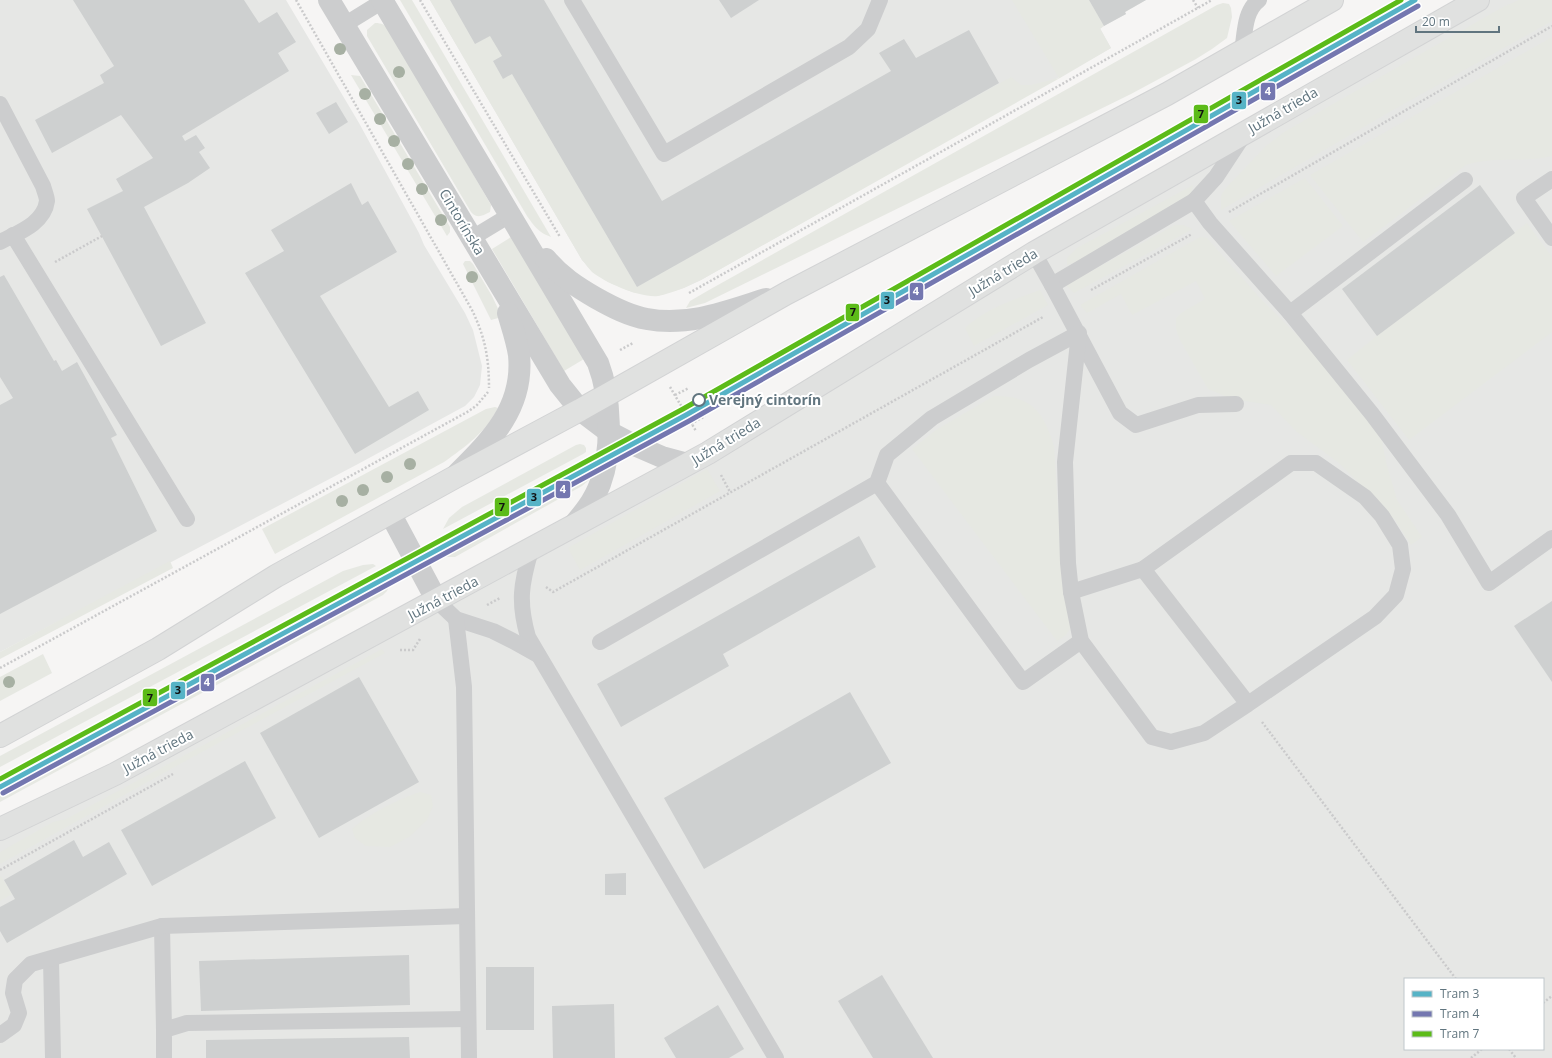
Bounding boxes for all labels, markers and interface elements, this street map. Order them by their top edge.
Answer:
scale bar [1416,8,1499,34]
text: 20 m [1422,13,1450,30]
street label: Južná trieda [1243,82,1321,138]
line badge: 4 [1260,82,1276,101]
text: 4 [1265,83,1272,98]
line badge: 3 [1231,91,1247,110]
text: 3 [1236,92,1242,107]
line badge: 7 [1193,104,1209,124]
text: 7 [1198,106,1204,121]
street label: Cintorínska [435,185,490,258]
street label: Južná trieda [963,244,1041,301]
line badge: 4 [909,282,924,301]
text: 4 [913,283,920,298]
line badge: 3 [880,291,895,310]
text: 3 [884,292,890,307]
line badge: 7 [845,303,860,322]
text: 7 [850,304,856,319]
place label: Verejný cintorín [709,390,821,409]
marker: Verejný cintorín [692,393,706,407]
street label: Južná trieda [686,413,764,470]
line badge: 4 [555,480,571,499]
text: 4 [560,481,567,496]
line badge: 3 [526,488,542,507]
text: 3 [531,489,537,504]
line badge: 7 [494,497,510,517]
text: 7 [499,499,505,514]
street label: Južná trieda [402,571,481,625]
line badge: 4 [200,673,215,692]
text: 4 [204,674,211,689]
line badge: 3 [170,681,186,700]
text: 3 [175,682,181,697]
line badge: 7 [142,688,158,707]
text: 7 [147,690,153,705]
street label: Južná trieda [117,724,196,778]
legend [1404,978,1544,1050]
text: Tram 3 [1440,985,1479,1002]
text: Tram 4 [1440,1005,1479,1022]
text: Tram 7 [1440,1025,1479,1042]

